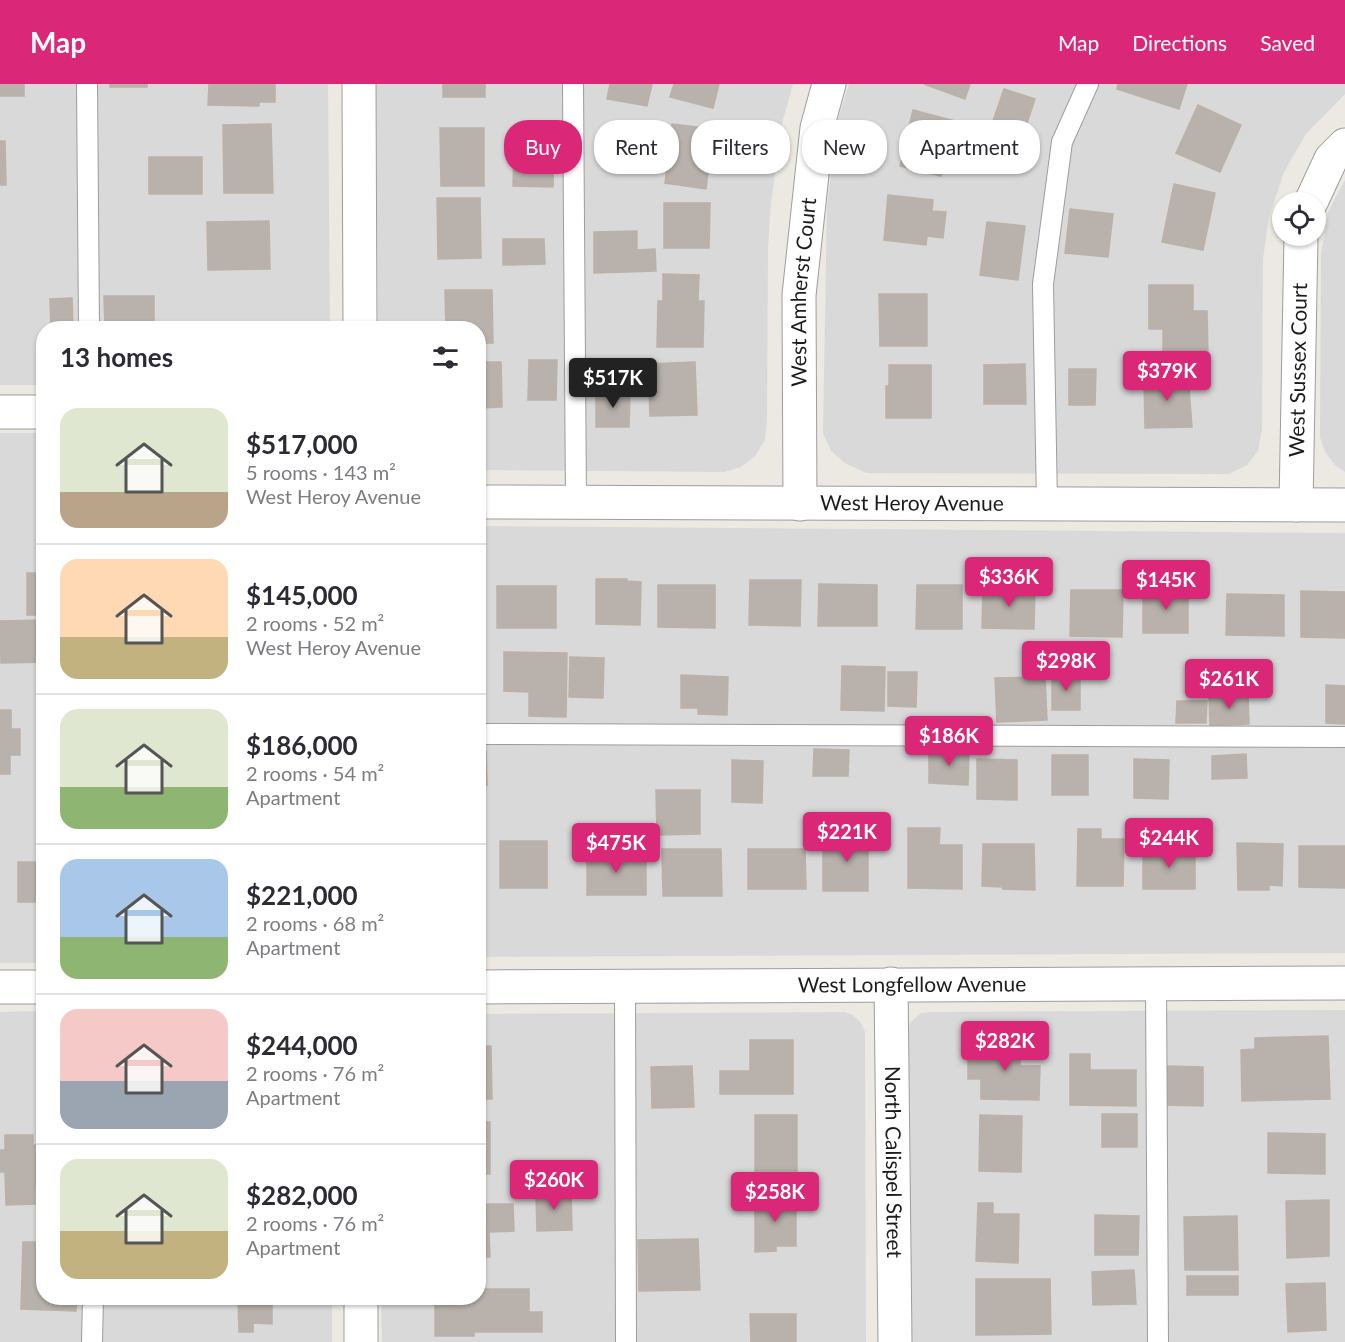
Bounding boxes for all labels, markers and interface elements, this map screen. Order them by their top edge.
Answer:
text: Map [30,25,86,59]
text: Map [1058,30,1099,55]
text: Directions [1132,30,1227,55]
text: Saved [1260,30,1315,55]
chip: Buy [504,120,582,174]
chip: Rent [594,120,679,174]
chip: Filters [691,120,790,174]
chip: New [802,120,887,174]
chip: Apartment [899,120,1040,174]
map controls [1272,192,1326,246]
button: locate [1272,192,1326,246]
street label: West Amherst Court [785,196,820,387]
street label: West Sussex Court [1283,282,1311,457]
text: 13 homes [60,341,173,373]
icon: filters [429,341,462,374]
pin: $379K [1125,351,1209,402]
pin: $517K [571,358,655,409]
text: $379K [1137,358,1197,382]
text: $517K [583,365,643,389]
text: $517,000 [246,428,358,460]
icon: home [108,432,180,504]
text: 5 rooms · 143 m² [246,460,396,484]
text: West Heroy Avenue [246,484,421,508]
street label: West Heroy Avenue [820,489,1004,515]
pin: $336K [967,557,1051,608]
pin: $145K [1124,560,1208,611]
text: $336K [979,564,1039,588]
text: $145K [1136,567,1196,591]
text: $145,000 [246,579,358,611]
icon: home [108,583,180,655]
text: 2 rooms · 52 m² [246,611,384,635]
text: West Heroy Avenue [246,635,421,659]
pin: $298K [1024,641,1108,692]
text: $298K [1036,648,1096,672]
pin: $261K [1187,659,1271,710]
text: $261K [1199,666,1259,690]
pin: $186K [907,716,991,767]
text: $186K [919,723,979,747]
text: $186,000 [246,729,358,761]
icon: home [108,733,180,805]
text: 2 rooms · 54 m² [246,761,384,785]
text: Apartment [246,785,340,809]
pin: $221K [805,812,889,863]
pin: $244K [1127,818,1211,869]
text: $221K [817,819,877,843]
pin: $475K [574,823,658,874]
text: $244K [1139,825,1199,849]
text: $475K [586,830,646,854]
text: $221,000 [246,879,358,911]
icon: home [108,883,180,955]
text: 2 rooms · 68 m² [246,911,384,935]
text: Apartment [246,935,340,959]
street label: West Longfellow Avenue [798,970,1026,997]
pin: $282K [963,1021,1047,1072]
text: $282K [975,1028,1035,1052]
text: $244,000 [246,1029,358,1061]
icon: home [108,1033,180,1105]
text: 2 rooms · 76 m² [246,1061,384,1085]
street label: North Calispel Street [881,1066,908,1259]
text: Apartment [246,1085,340,1109]
pin: $260K [512,1160,596,1211]
text: $260K [524,1167,584,1191]
pin: $258K [733,1172,817,1223]
text: $282,000 [246,1179,358,1211]
text: $258K [745,1179,805,1203]
icon: home [108,1183,180,1255]
text: 2 rooms · 76 m² [246,1211,384,1235]
text: Apartment [246,1235,340,1259]

